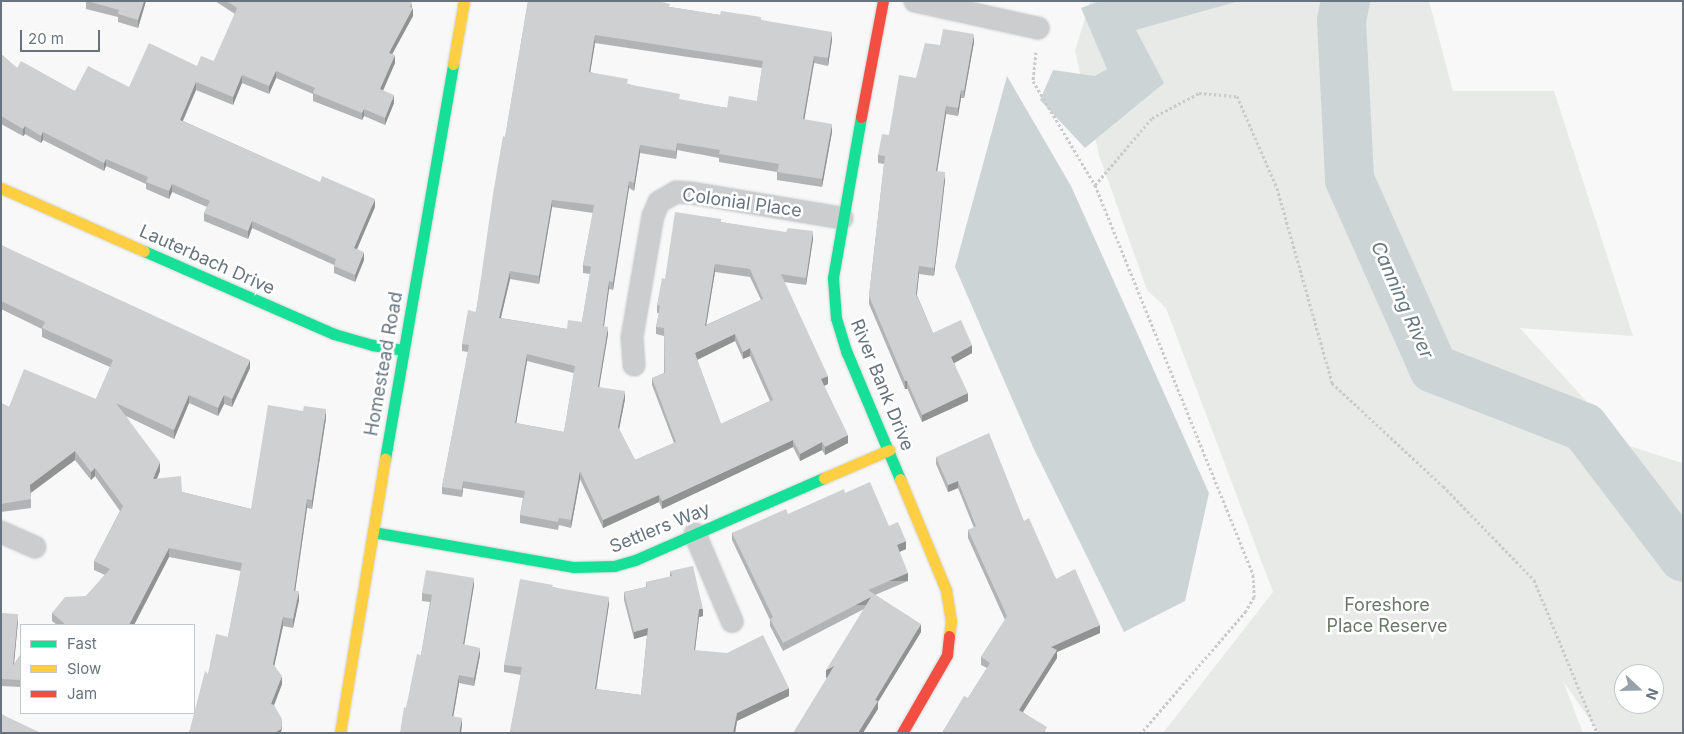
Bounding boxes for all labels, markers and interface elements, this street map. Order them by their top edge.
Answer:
scale bar [22,20,102,52]
text: 20 m [28,29,64,48]
street label: Colonial Place [681,184,803,222]
street label: Lauterbach Drive [136,220,278,300]
water label: Canning River [1366,238,1438,362]
street label: Homestead Road [361,290,407,438]
street label: River Bank Drive [846,316,918,454]
street label: Settlers Way [607,498,713,558]
park label: Foreshore Place Reserve [1327,595,1447,638]
legend [20,624,195,714]
text: Fast [67,634,97,653]
text: Slow [67,659,101,678]
north arrow [1614,664,1664,714]
text: Jam [67,684,97,703]
text: N [1643,686,1662,702]

